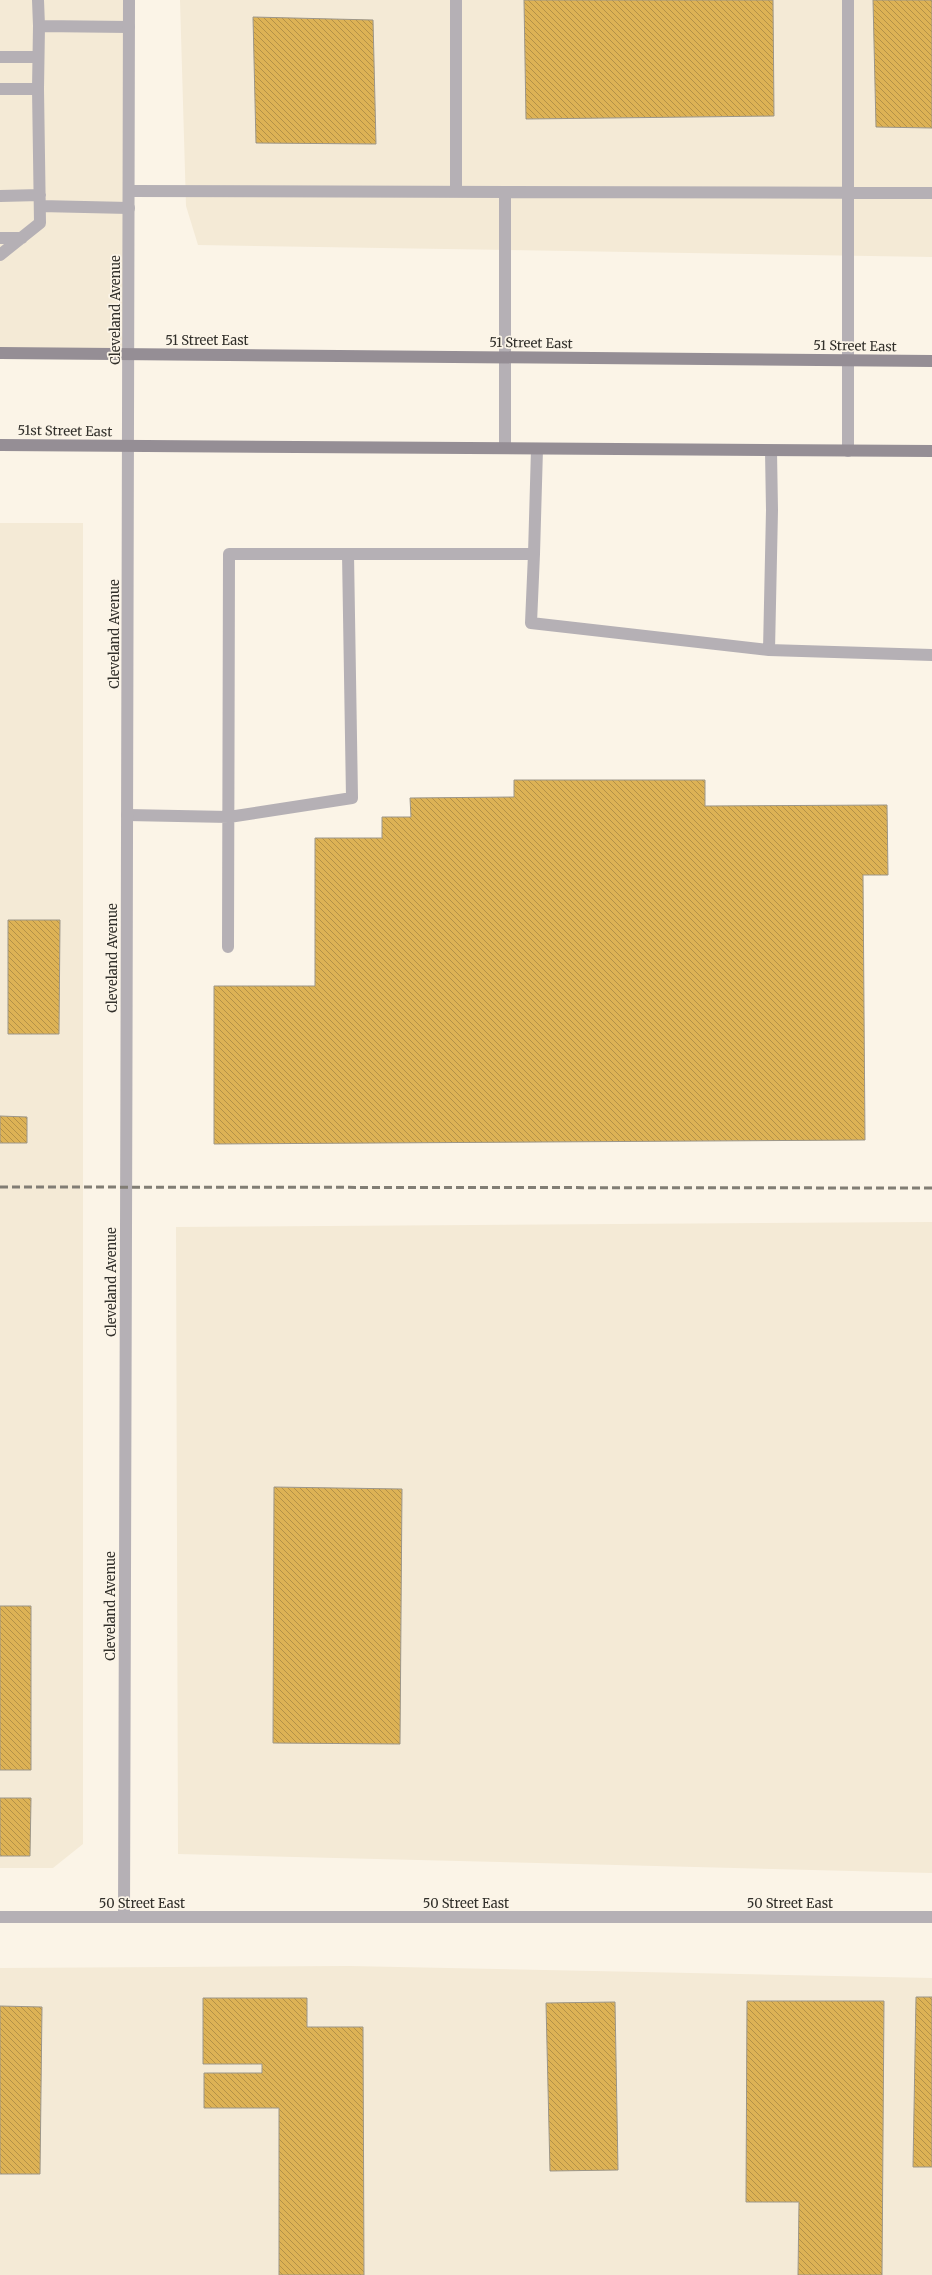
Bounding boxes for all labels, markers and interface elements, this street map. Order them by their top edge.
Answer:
street label: Cleveland Avenue [107,255,124,365]
street label: 51 Street East [165,332,249,349]
street label: 51 Street East [489,334,573,352]
street label: 51 Street East [813,337,897,355]
street label: 51st Street East [17,422,113,440]
street label: Cleveland Avenue [106,579,123,689]
street label: Cleveland Avenue [104,903,121,1013]
street label: Cleveland Avenue [103,1227,120,1337]
street label: Cleveland Avenue [102,1551,119,1661]
street label: 50 Street East [99,1895,185,1912]
street label: 50 Street East [423,1895,509,1912]
street label: 50 Street East [747,1895,833,1912]

